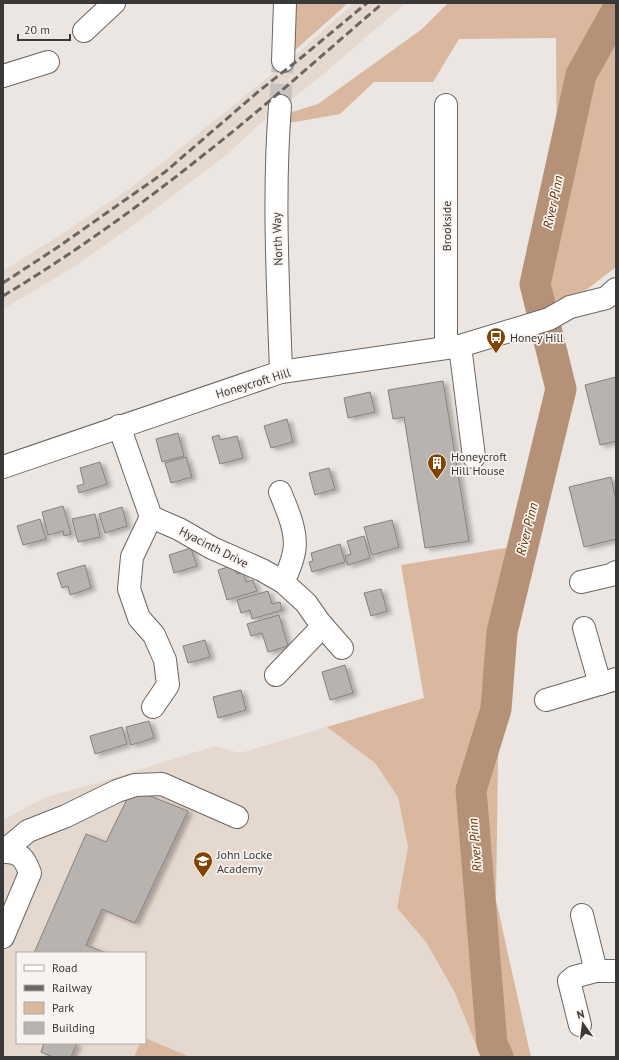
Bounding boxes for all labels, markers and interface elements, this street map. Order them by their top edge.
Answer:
scale bar [18,16,70,42]
text: 20 m [24,22,50,37]
water label: River Pinn [539,174,567,230]
street label: Brookside [439,201,454,251]
street label: North Way [269,212,285,266]
bus stop icon: Honey Hill [485,326,507,354]
place label: Honey Hill [510,330,564,345]
street label: Honeycroft Hill [214,364,293,401]
place label: Honeycroft Hill House [451,449,507,478]
building icon: Honeycroft Hill House [426,452,448,480]
water label: River Pinn [512,501,542,557]
street label: Hyacinth Drive [177,523,251,571]
water label: River Pinn [464,817,486,872]
place label: John Locke Academy [216,847,272,876]
school or university icon: John Locke Academy [192,850,214,878]
legend [16,952,146,1044]
text: Road [52,960,77,975]
text: Railway [52,980,92,995]
text: Park [52,1000,74,1015]
north arrow [563,1004,603,1044]
text: N [575,1007,586,1022]
text: Building [52,1020,95,1035]

